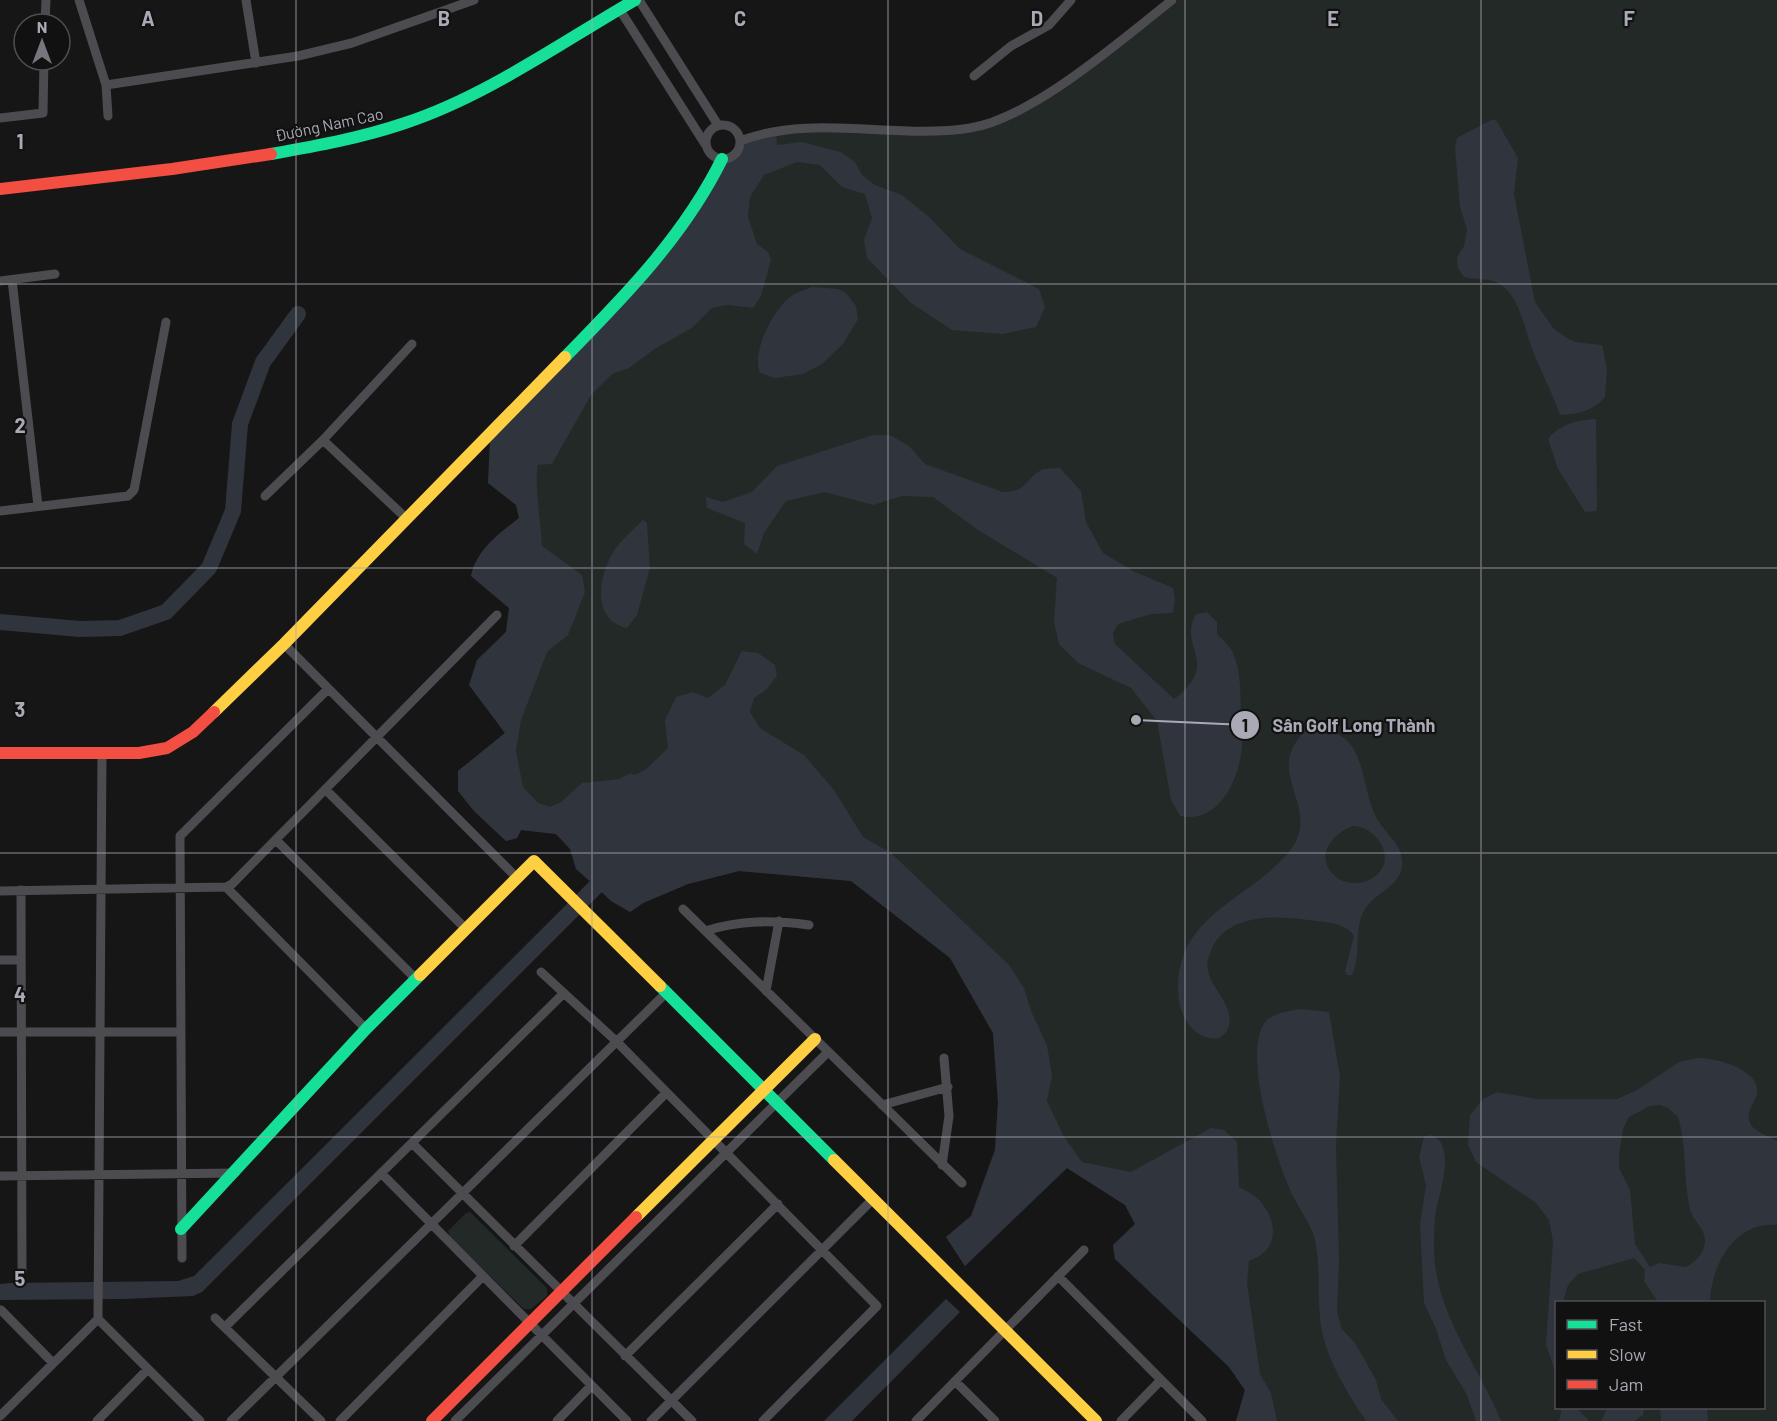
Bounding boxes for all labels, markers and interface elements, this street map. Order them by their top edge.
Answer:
text: A [141,6,155,30]
text: B [438,6,450,30]
text: C [734,6,746,30]
text: D [1031,6,1043,30]
text: E [1327,6,1339,30]
text: F [1623,6,1635,30]
north arrow [12,12,72,72]
text: N [37,17,47,36]
street label: Đường Nam Cao [273,103,385,145]
text: 1 [16,129,24,153]
text: 2 [14,413,26,437]
text: 3 [15,697,25,721]
callout: Sân Golf Long Thành [1230,707,1447,743]
text: 1 [1242,714,1248,736]
text: Sân Golf Long Thành [1273,714,1435,736]
text: 4 [14,982,26,1006]
text: 5 [15,1266,26,1290]
legend [1555,1301,1765,1409]
text: Fast [1609,1313,1643,1335]
text: Slow [1609,1343,1646,1365]
text: Jam [1609,1373,1643,1395]

